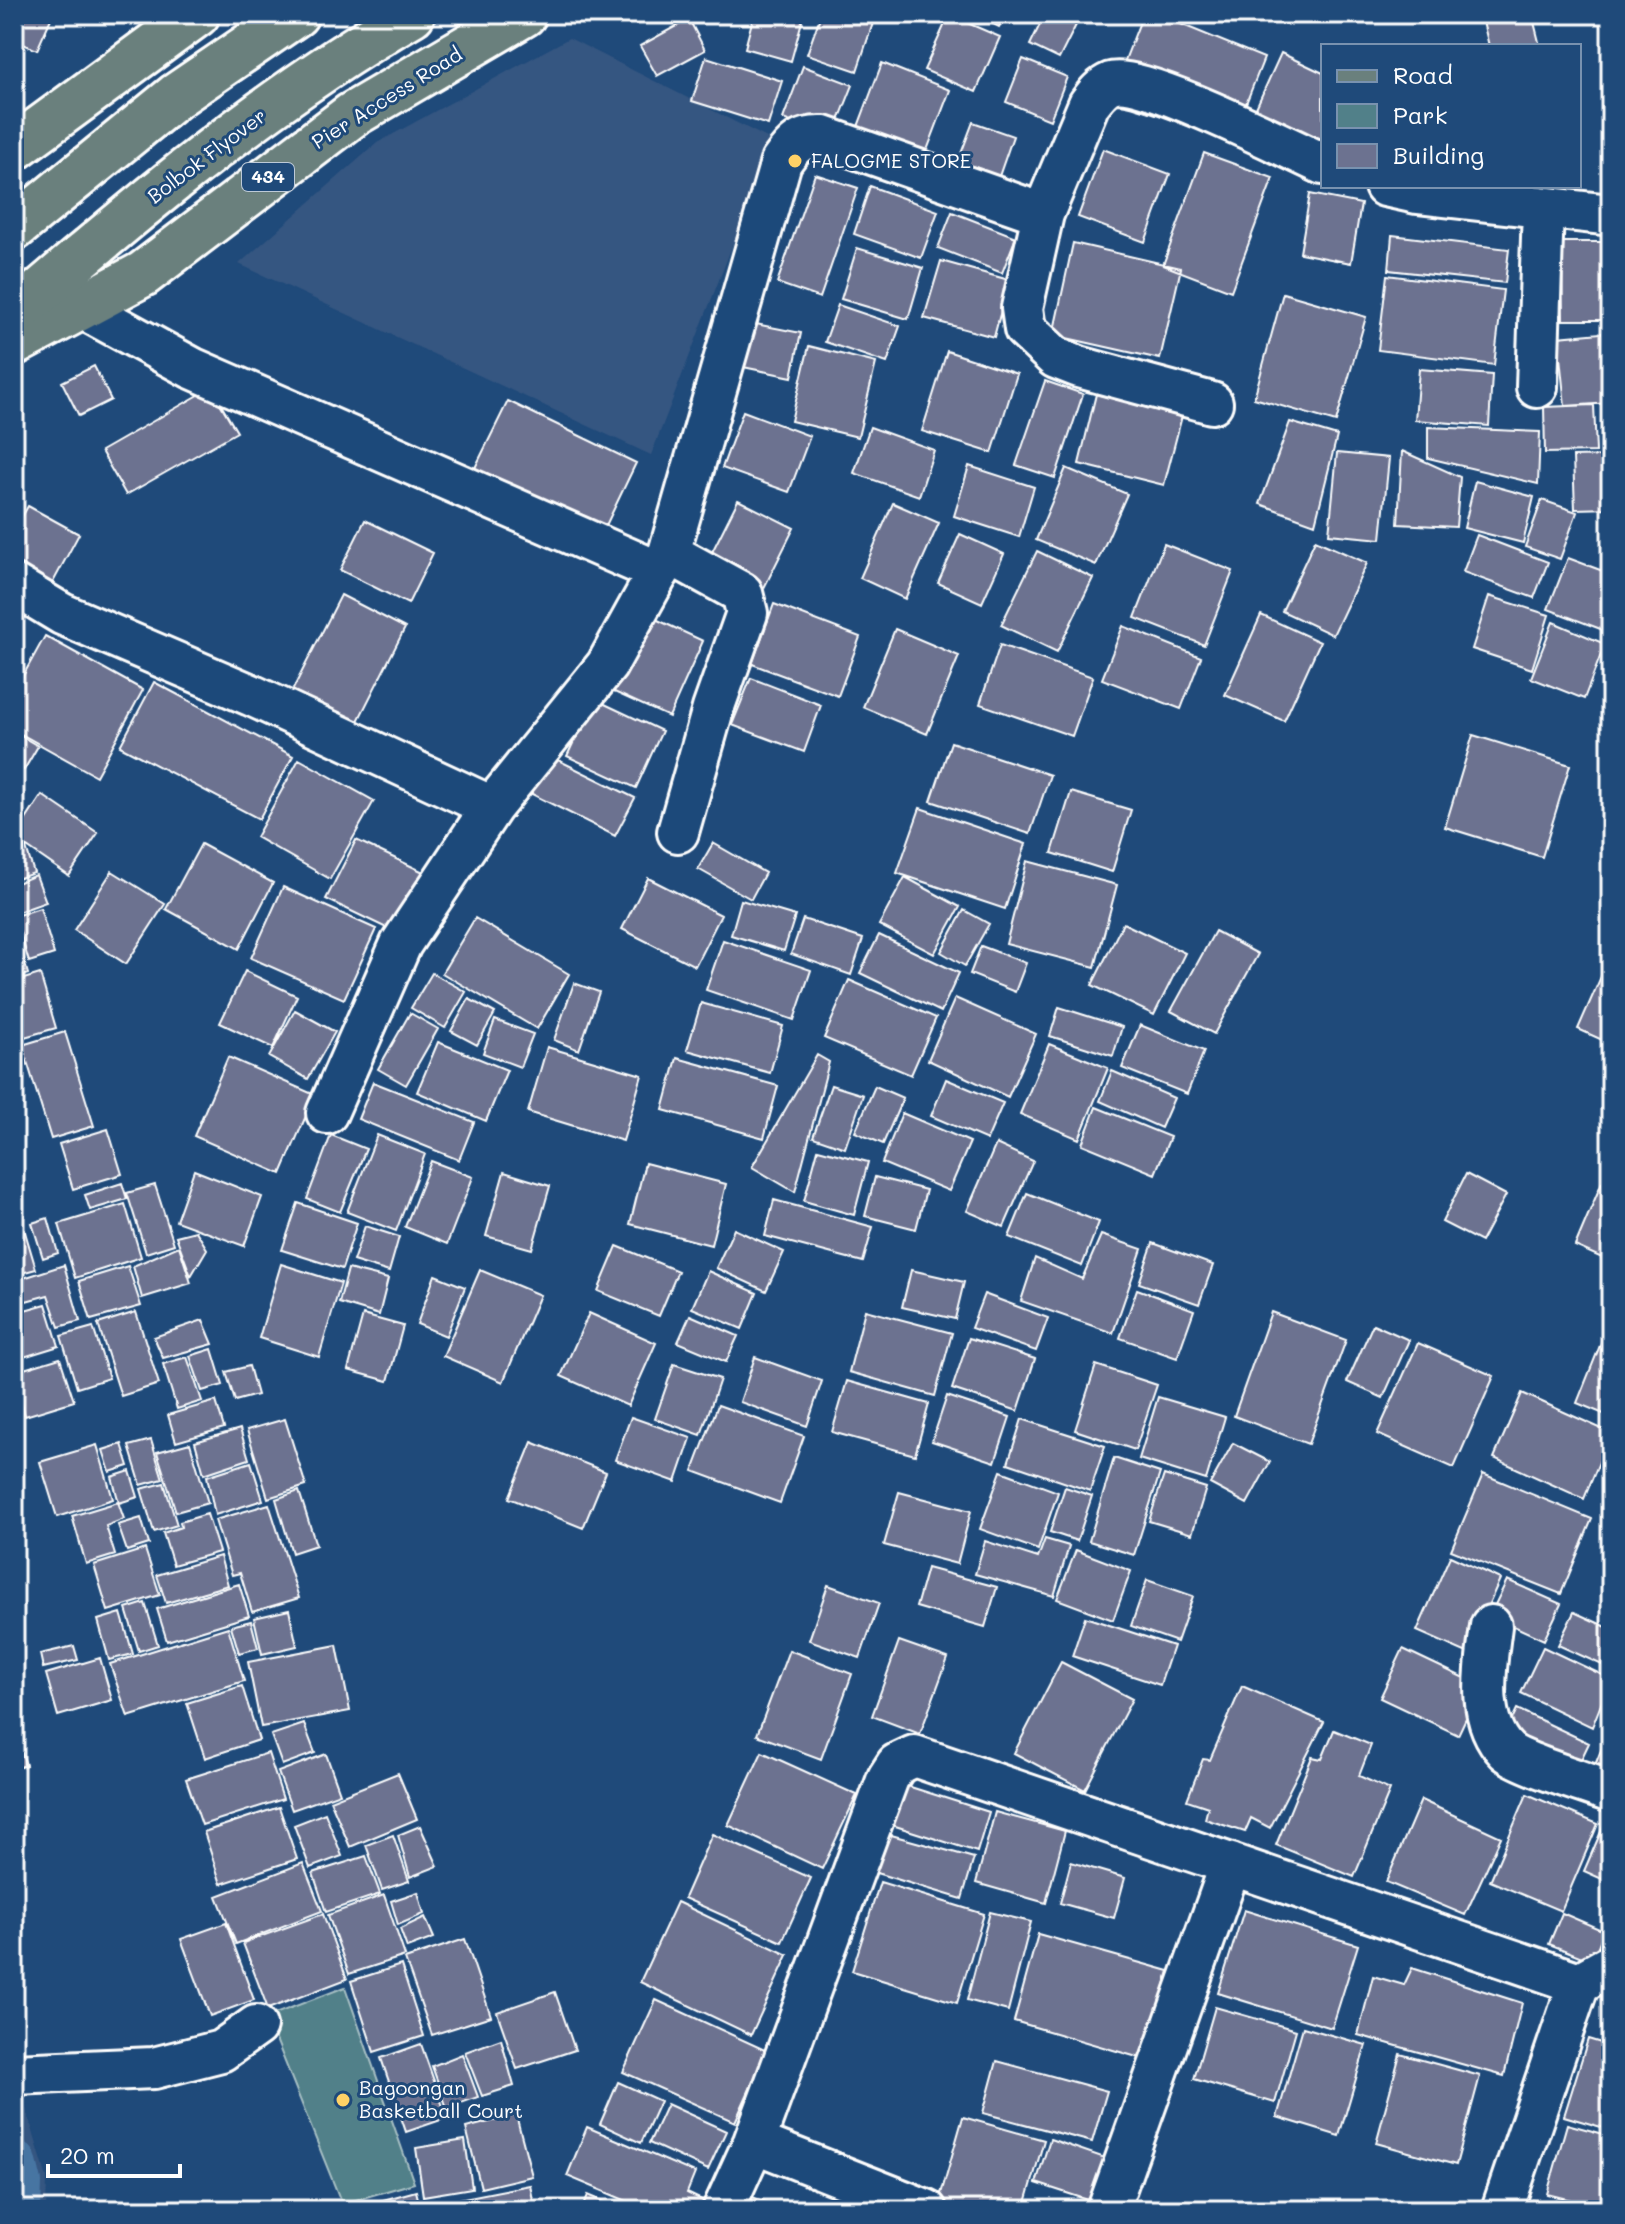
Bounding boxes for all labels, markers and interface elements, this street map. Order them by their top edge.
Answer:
street label: Pier Access Road [306,40,467,154]
legend [1321,44,1581,188]
text: Road [1393,59,1453,90]
text: Park [1393,99,1447,130]
street label: Bolbok Flyover [142,102,271,208]
text: Building [1393,139,1484,170]
place label: FALOGME STORE [811,147,971,173]
marker: FALOGME STORE [786,152,804,170]
road number: 434 [242,163,294,191]
place label: Bagoongan Basketball Court [359,2074,523,2123]
marker: Bagoongan Basketball Court [334,2091,352,2109]
scale bar [48,2128,180,2178]
text: 20 m [60,2139,115,2170]

